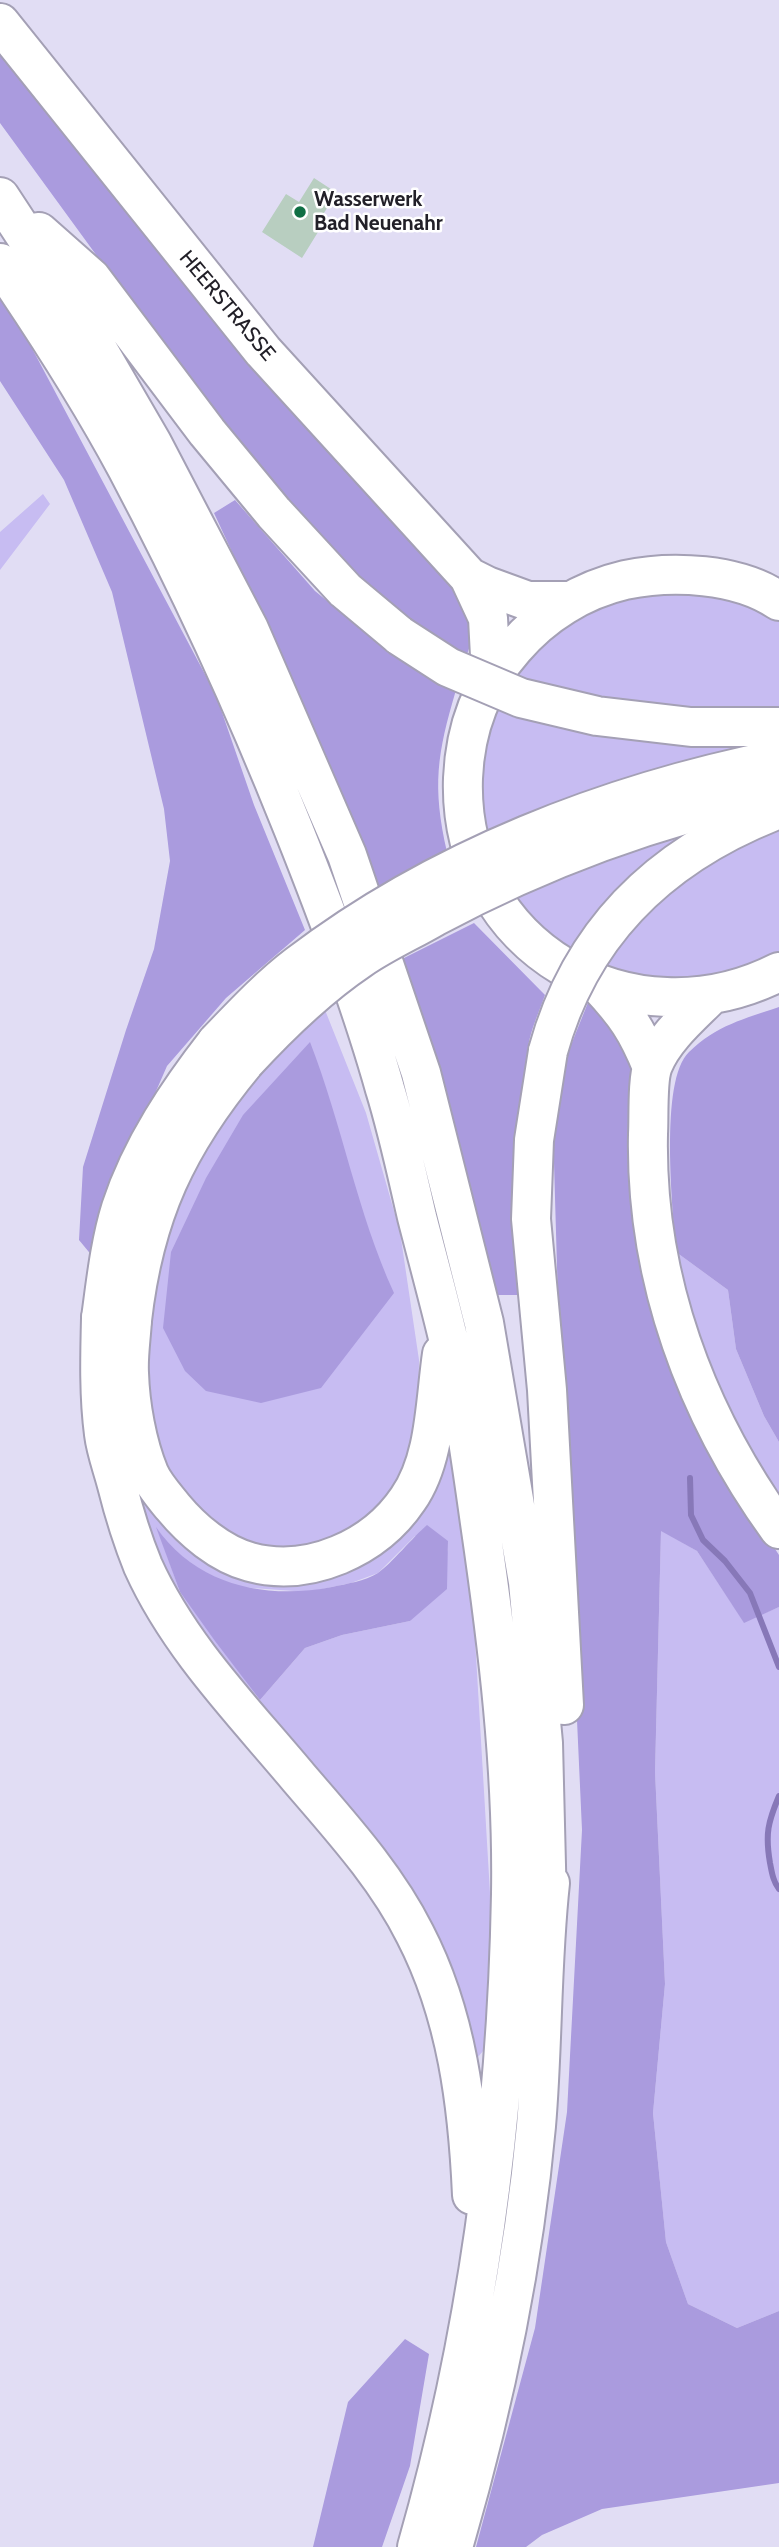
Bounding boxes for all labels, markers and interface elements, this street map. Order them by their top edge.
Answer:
place label: Wasserwerk Bad Neuenahr [314,187,443,237]
marker: Wasserwerk Bad Neuenahr [292,204,308,220]
street label: HEERSTRASSE [174,246,280,366]

